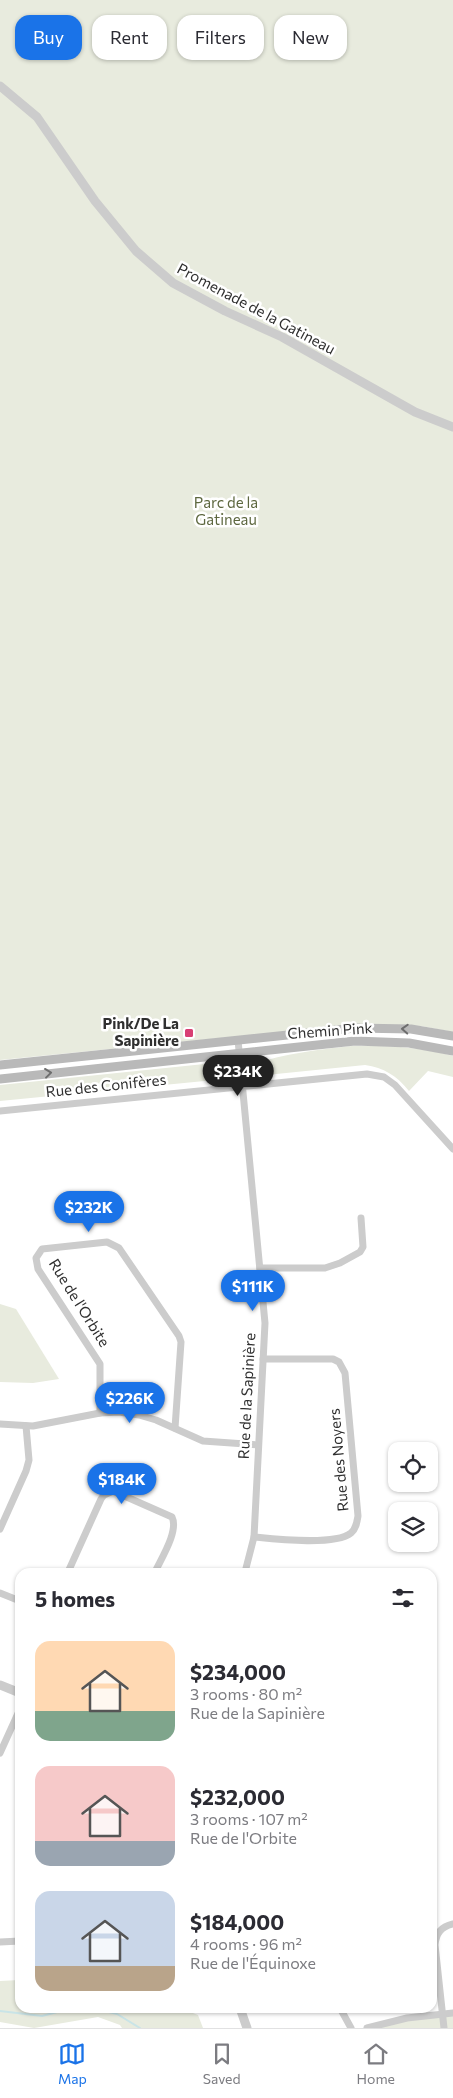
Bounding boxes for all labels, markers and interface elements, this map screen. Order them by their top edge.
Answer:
chip: Buy [15,15,82,60]
chip: Rent [92,15,167,60]
chip: Filters [177,15,264,60]
chip: New [274,15,347,60]
street label: Promenade de la Gatineau [174,259,339,358]
park label: Parc de la Gatineau [194,493,258,528]
place label: Pink/De La Sapinière [103,1014,179,1049]
street label: Chemin Pink [287,1018,373,1042]
one-way arrow [401,1024,409,1035]
marker: Pink/De La Sapinière [183,1027,195,1039]
pin: $234K [203,1054,273,1097]
text: $234K [214,1061,262,1080]
one-way arrow [45,1068,53,1079]
street label: Rue des Conifères [45,1070,167,1100]
pin: $232K [54,1190,124,1233]
text: $232K [65,1197,113,1216]
street label: Rue de l'Orbite [46,1255,114,1350]
pin: $111K [218,1270,288,1312]
text: $111K [232,1276,274,1295]
street label: Rue de la Sapinière [234,1332,258,1460]
pin: $226K [95,1382,165,1424]
text: $226K [106,1388,154,1407]
street label: Rue des Noyers [325,1408,351,1512]
map controls [388,1442,438,1552]
button: locate [388,1442,438,1492]
pin: $184K [87,1462,157,1505]
text: $184K [98,1469,146,1488]
button: layers [388,1502,438,1552]
icon: filters [389,1584,417,1612]
text: 5 homes [35,1586,115,1611]
text: $234,000 [190,1659,286,1684]
icon: home [75,1661,135,1721]
text: 3 rooms · 80 m² [190,1684,302,1703]
text: Rue de la Sapinière [190,1703,325,1722]
text: $232,000 [190,1784,285,1809]
icon: home [75,1786,135,1846]
text: 3 rooms · 107 m² [190,1809,308,1828]
text: Rue de l'Orbite [190,1828,297,1847]
text: $184,000 [190,1909,284,1934]
icon: home [75,1911,135,1971]
text: 4 rooms · 96 m² [190,1934,302,1953]
text: Rue de l'Équinoxe [190,1953,316,1972]
tab: Map [58,2040,87,2087]
tab: Saved [203,2040,241,2087]
tab: Home [357,2040,395,2087]

